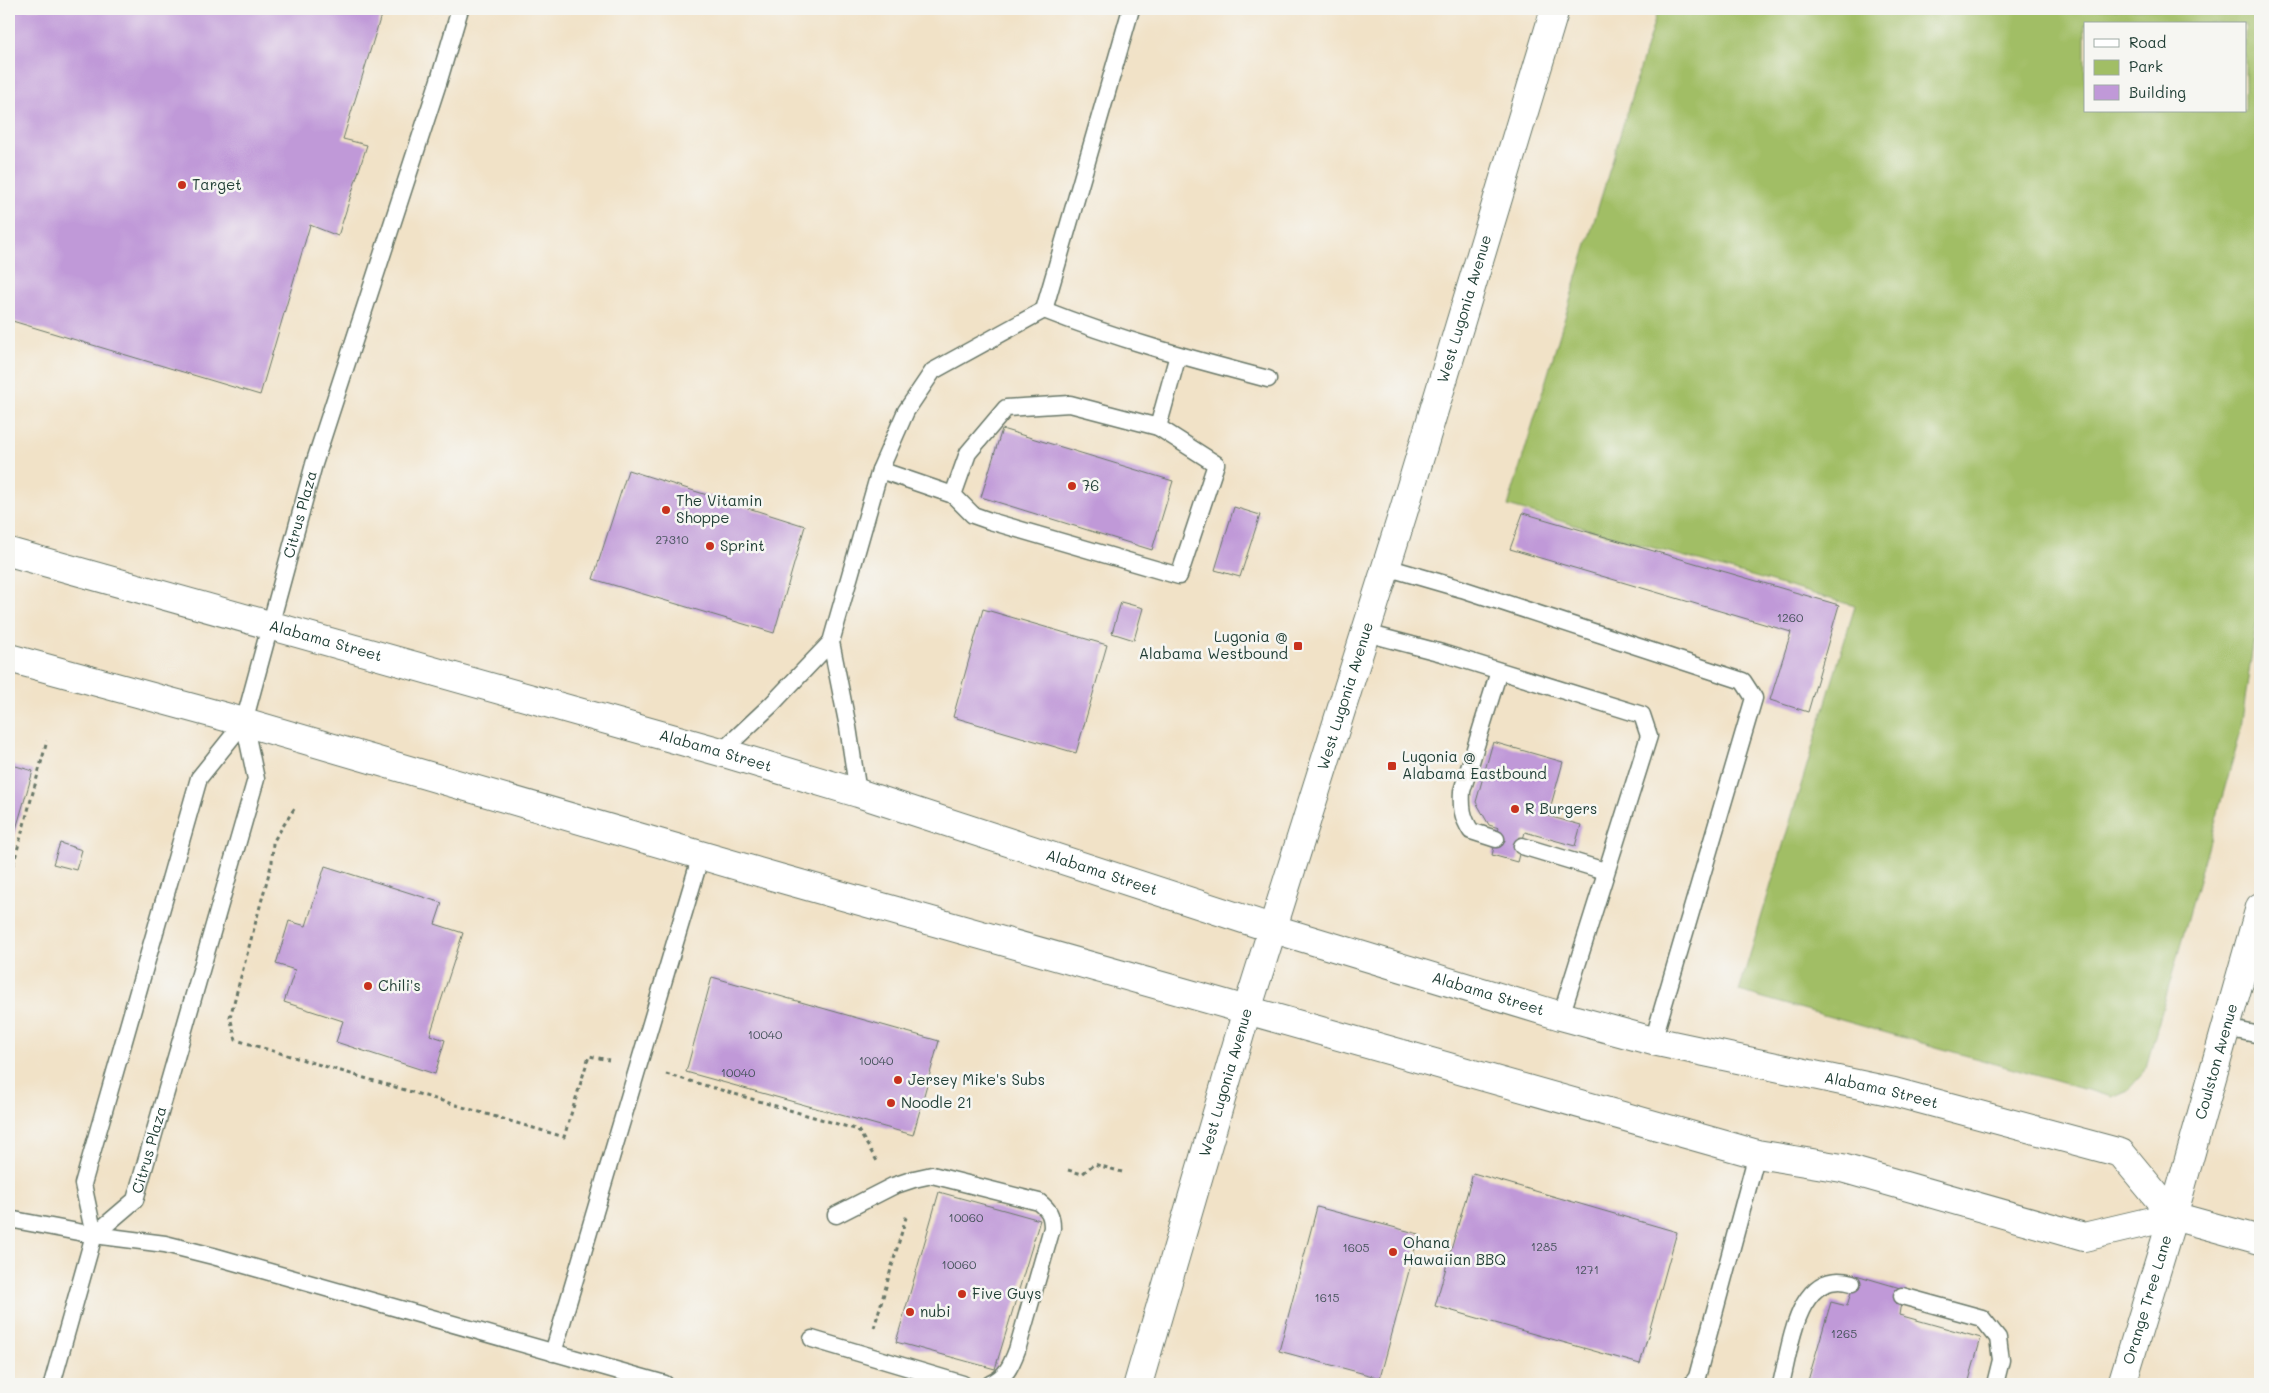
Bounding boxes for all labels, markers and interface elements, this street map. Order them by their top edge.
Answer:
legend [2084,22,2246,112]
text: Road [2129,32,2166,52]
text: Park [2129,56,2163,76]
text: Building [2129,82,2186,102]
place label: Target [192,174,242,194]
marker: Target [176,179,188,191]
street label: West Lugonia Avenue [1432,232,1495,385]
street label: Citrus Plaza [278,468,321,560]
place label: 76 [1082,475,1099,495]
marker: 76 [1066,480,1078,492]
place label: The Vitamin Shoppe [676,490,762,527]
marker: The Vitamin Shoppe [660,504,672,516]
house number: 27310 [655,531,689,547]
place label: Sprint [720,535,765,555]
marker: Sprint [704,540,716,552]
house number: 1260 [1777,609,1804,625]
street label: Alabama Street [267,615,385,665]
street label: West Lugonia Avenue [1312,619,1377,772]
place label: Lugonia @ Alabama Westbound [1139,626,1288,663]
marker: Lugonia @ Alabama Westbound [1292,640,1304,652]
street label: Alabama Street [657,724,775,776]
place label: Lugonia @ Alabama Eastbound [1402,746,1547,783]
marker: Lugonia @ Alabama Eastbound [1386,760,1398,772]
place label: R Burgers [1525,798,1597,818]
marker: R Burgers [1509,803,1521,815]
street label: Alabama Street [1044,844,1160,899]
street label: Alabama Street [1430,967,1547,1019]
place label: Chili's [378,975,421,995]
marker: Chili's [362,980,374,992]
street label: Coulston Avenue [2190,1001,2241,1122]
street label: West Lugonia Avenue [1194,1006,1256,1159]
house number: 10040 [748,1026,783,1042]
house number: 10040 [859,1052,894,1068]
house number: 10040 [721,1064,756,1080]
street label: Alabama Street [1823,1067,1941,1112]
place label: Jersey Mike's Subs [908,1069,1045,1089]
marker: Jersey Mike's Subs [892,1074,904,1086]
place label: Noodle 21 [901,1092,972,1112]
marker: Noodle 21 [885,1097,897,1109]
street label: Citrus Plaza [126,1104,170,1196]
house number: 10060 [949,1209,984,1225]
place label: Ohana Hawaiian BBQ [1403,1232,1506,1269]
street label: Orange Tree Lane [2118,1232,2176,1367]
house number: 1285 [1531,1238,1557,1254]
house number: 1605 [1342,1239,1370,1255]
marker: Ohana Hawaiian BBQ [1387,1246,1399,1258]
house number: 10060 [942,1256,977,1272]
house number: 1271 [1575,1261,1599,1277]
place label: Five Guys [972,1283,1041,1303]
marker: Five Guys [956,1288,968,1300]
house number: 1615 [1315,1289,1339,1305]
place label: nubi [920,1301,951,1321]
marker: nubi [904,1306,916,1318]
house number: 1265 [1831,1325,1857,1341]

